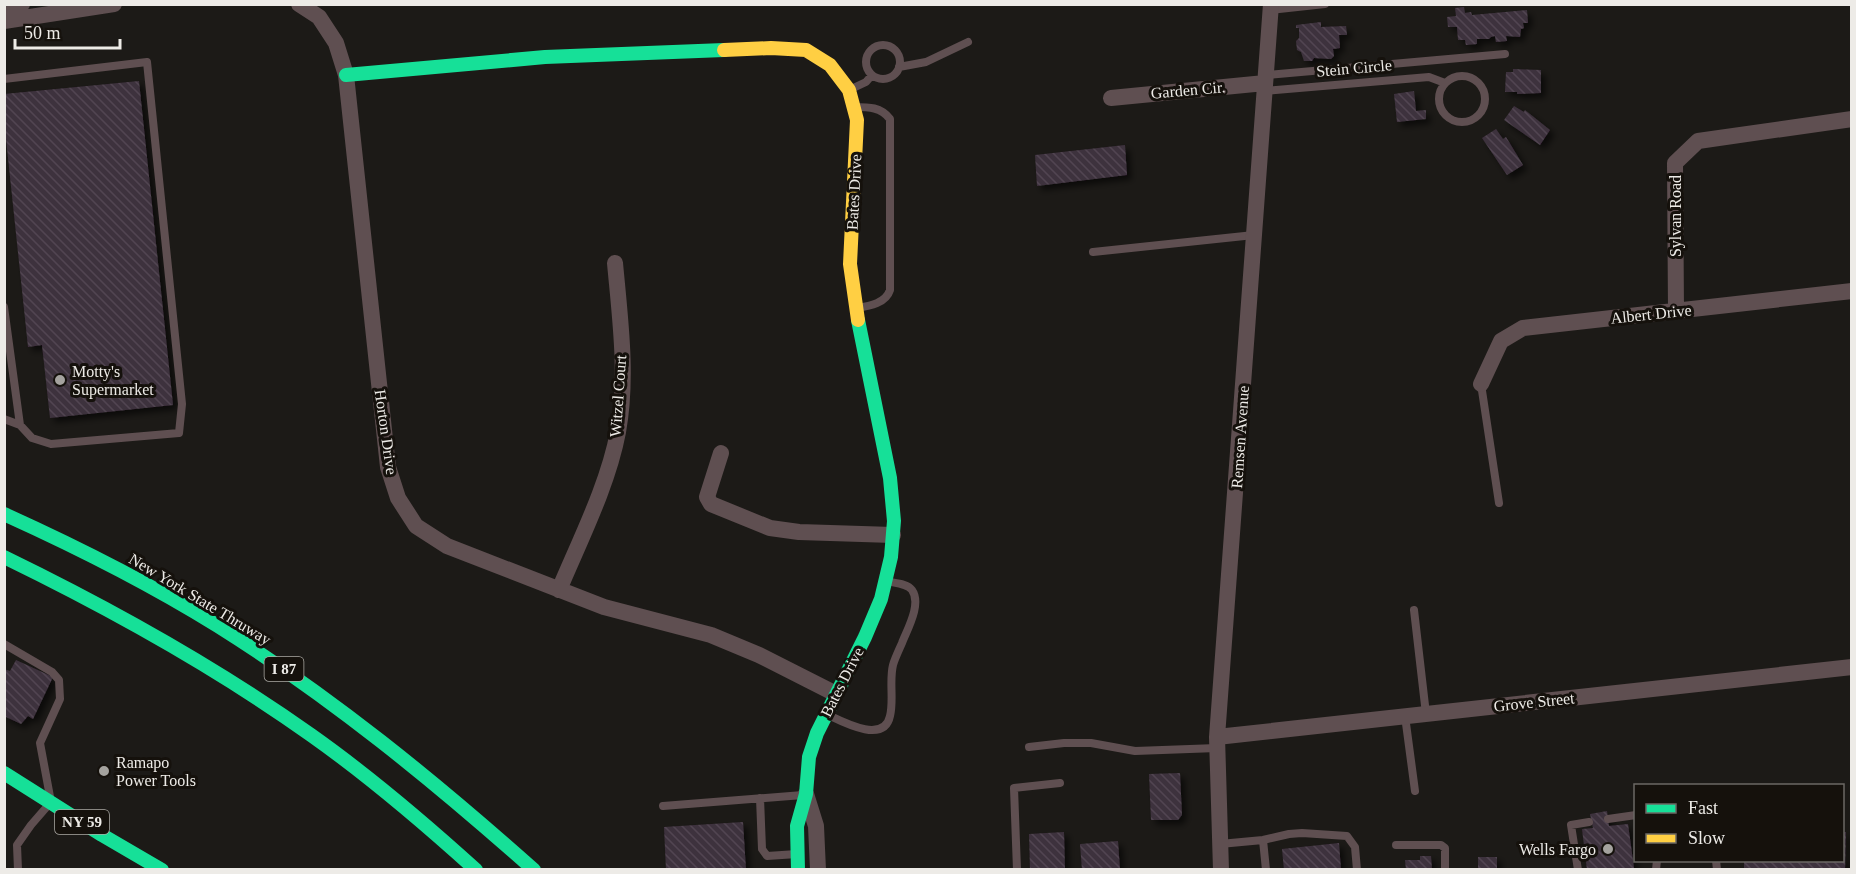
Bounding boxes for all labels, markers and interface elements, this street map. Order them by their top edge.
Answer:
scale bar [15,12,120,50]
text: 50 m [24,23,61,43]
street label: Stein Circle [1315,56,1393,80]
street label: Garden Cir. [1150,78,1226,102]
street label: Bates Drive [844,154,864,230]
street label: Sylvan Road [1667,175,1685,257]
street label: Albert Drive [1610,301,1692,327]
street label: Witzel Court [607,354,629,438]
place label: Motty's Supermarket [72,363,154,399]
marker: Motty's Supermarket [53,373,67,387]
street label: Remsen Avenue [1228,385,1252,489]
street label: Horton Drive [372,388,400,476]
street label: New York State Thruway [126,550,274,649]
street label: Bates Drive [817,644,867,720]
road number: I 87 [264,657,304,681]
street label: Grove Street [1493,689,1576,715]
place label: Ramapo Power Tools [116,754,196,789]
marker: Ramapo Power Tools [97,764,111,778]
legend [1634,784,1844,862]
text: Fast [1688,798,1718,818]
road number: NY 59 [55,810,109,834]
text: Slow [1688,828,1725,848]
place label: Wells Fargo [1519,841,1596,859]
marker: Wells Fargo [1601,842,1615,856]

